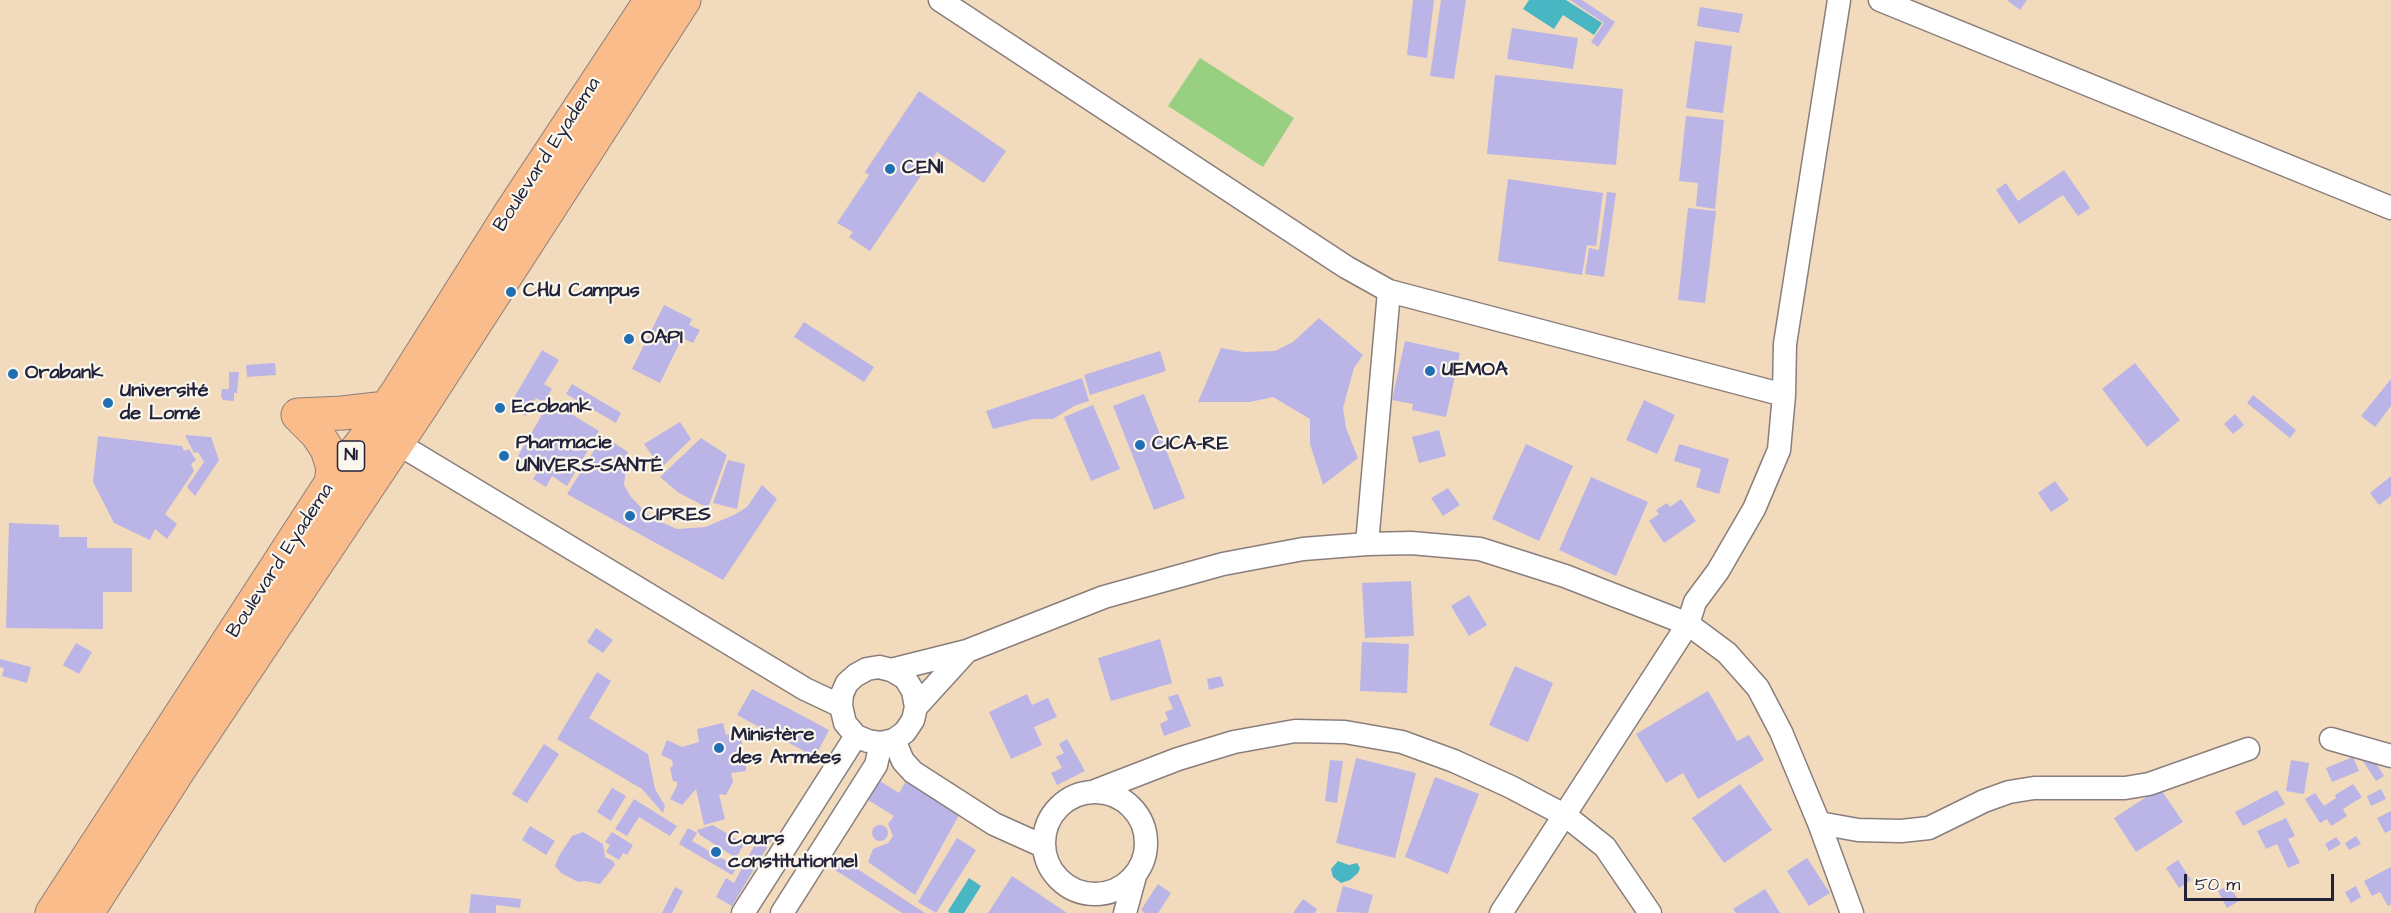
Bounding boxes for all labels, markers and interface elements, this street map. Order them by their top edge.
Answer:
street label: Boulevard Eyadema [489,73,607,237]
place label: CENI [902,157,944,181]
marker: CENI [883,162,897,176]
place label: CHU Campus [523,280,640,304]
marker: CHU Campus [504,285,518,299]
place label: OAPI [641,327,683,351]
marker: OAPI [622,332,636,346]
place label: UEMOA [1442,359,1508,383]
place label: Orabank [25,362,103,386]
marker: UEMOA [1423,364,1437,378]
marker: Orabank [6,367,20,381]
place label: Université de Lomé [120,380,208,427]
marker: Université de Lomé [101,396,115,410]
place label: Ecobank [512,396,591,420]
marker: Ecobank [493,401,507,415]
place label: Pharmacie UNIVERS-SANTÉ [516,432,663,479]
place label: CICA-RE [1152,433,1228,457]
marker: CICA-RE [1133,438,1147,452]
road number: N1 [338,441,364,471]
marker: Pharmacie UNIVERS-SANTÉ [497,449,511,463]
street label: Boulevard Eyadema [222,479,340,643]
place label: CIPRES [642,504,711,528]
marker: CIPRES [623,509,637,523]
place label: Ministère des Armées [731,724,841,771]
marker: Ministère des Armées [712,741,726,755]
place label: Cours constitutionnel [728,828,858,875]
marker: Cours constitutionnel [709,845,723,859]
scale bar [2187,862,2337,900]
text: 50 m [2195,872,2240,897]

